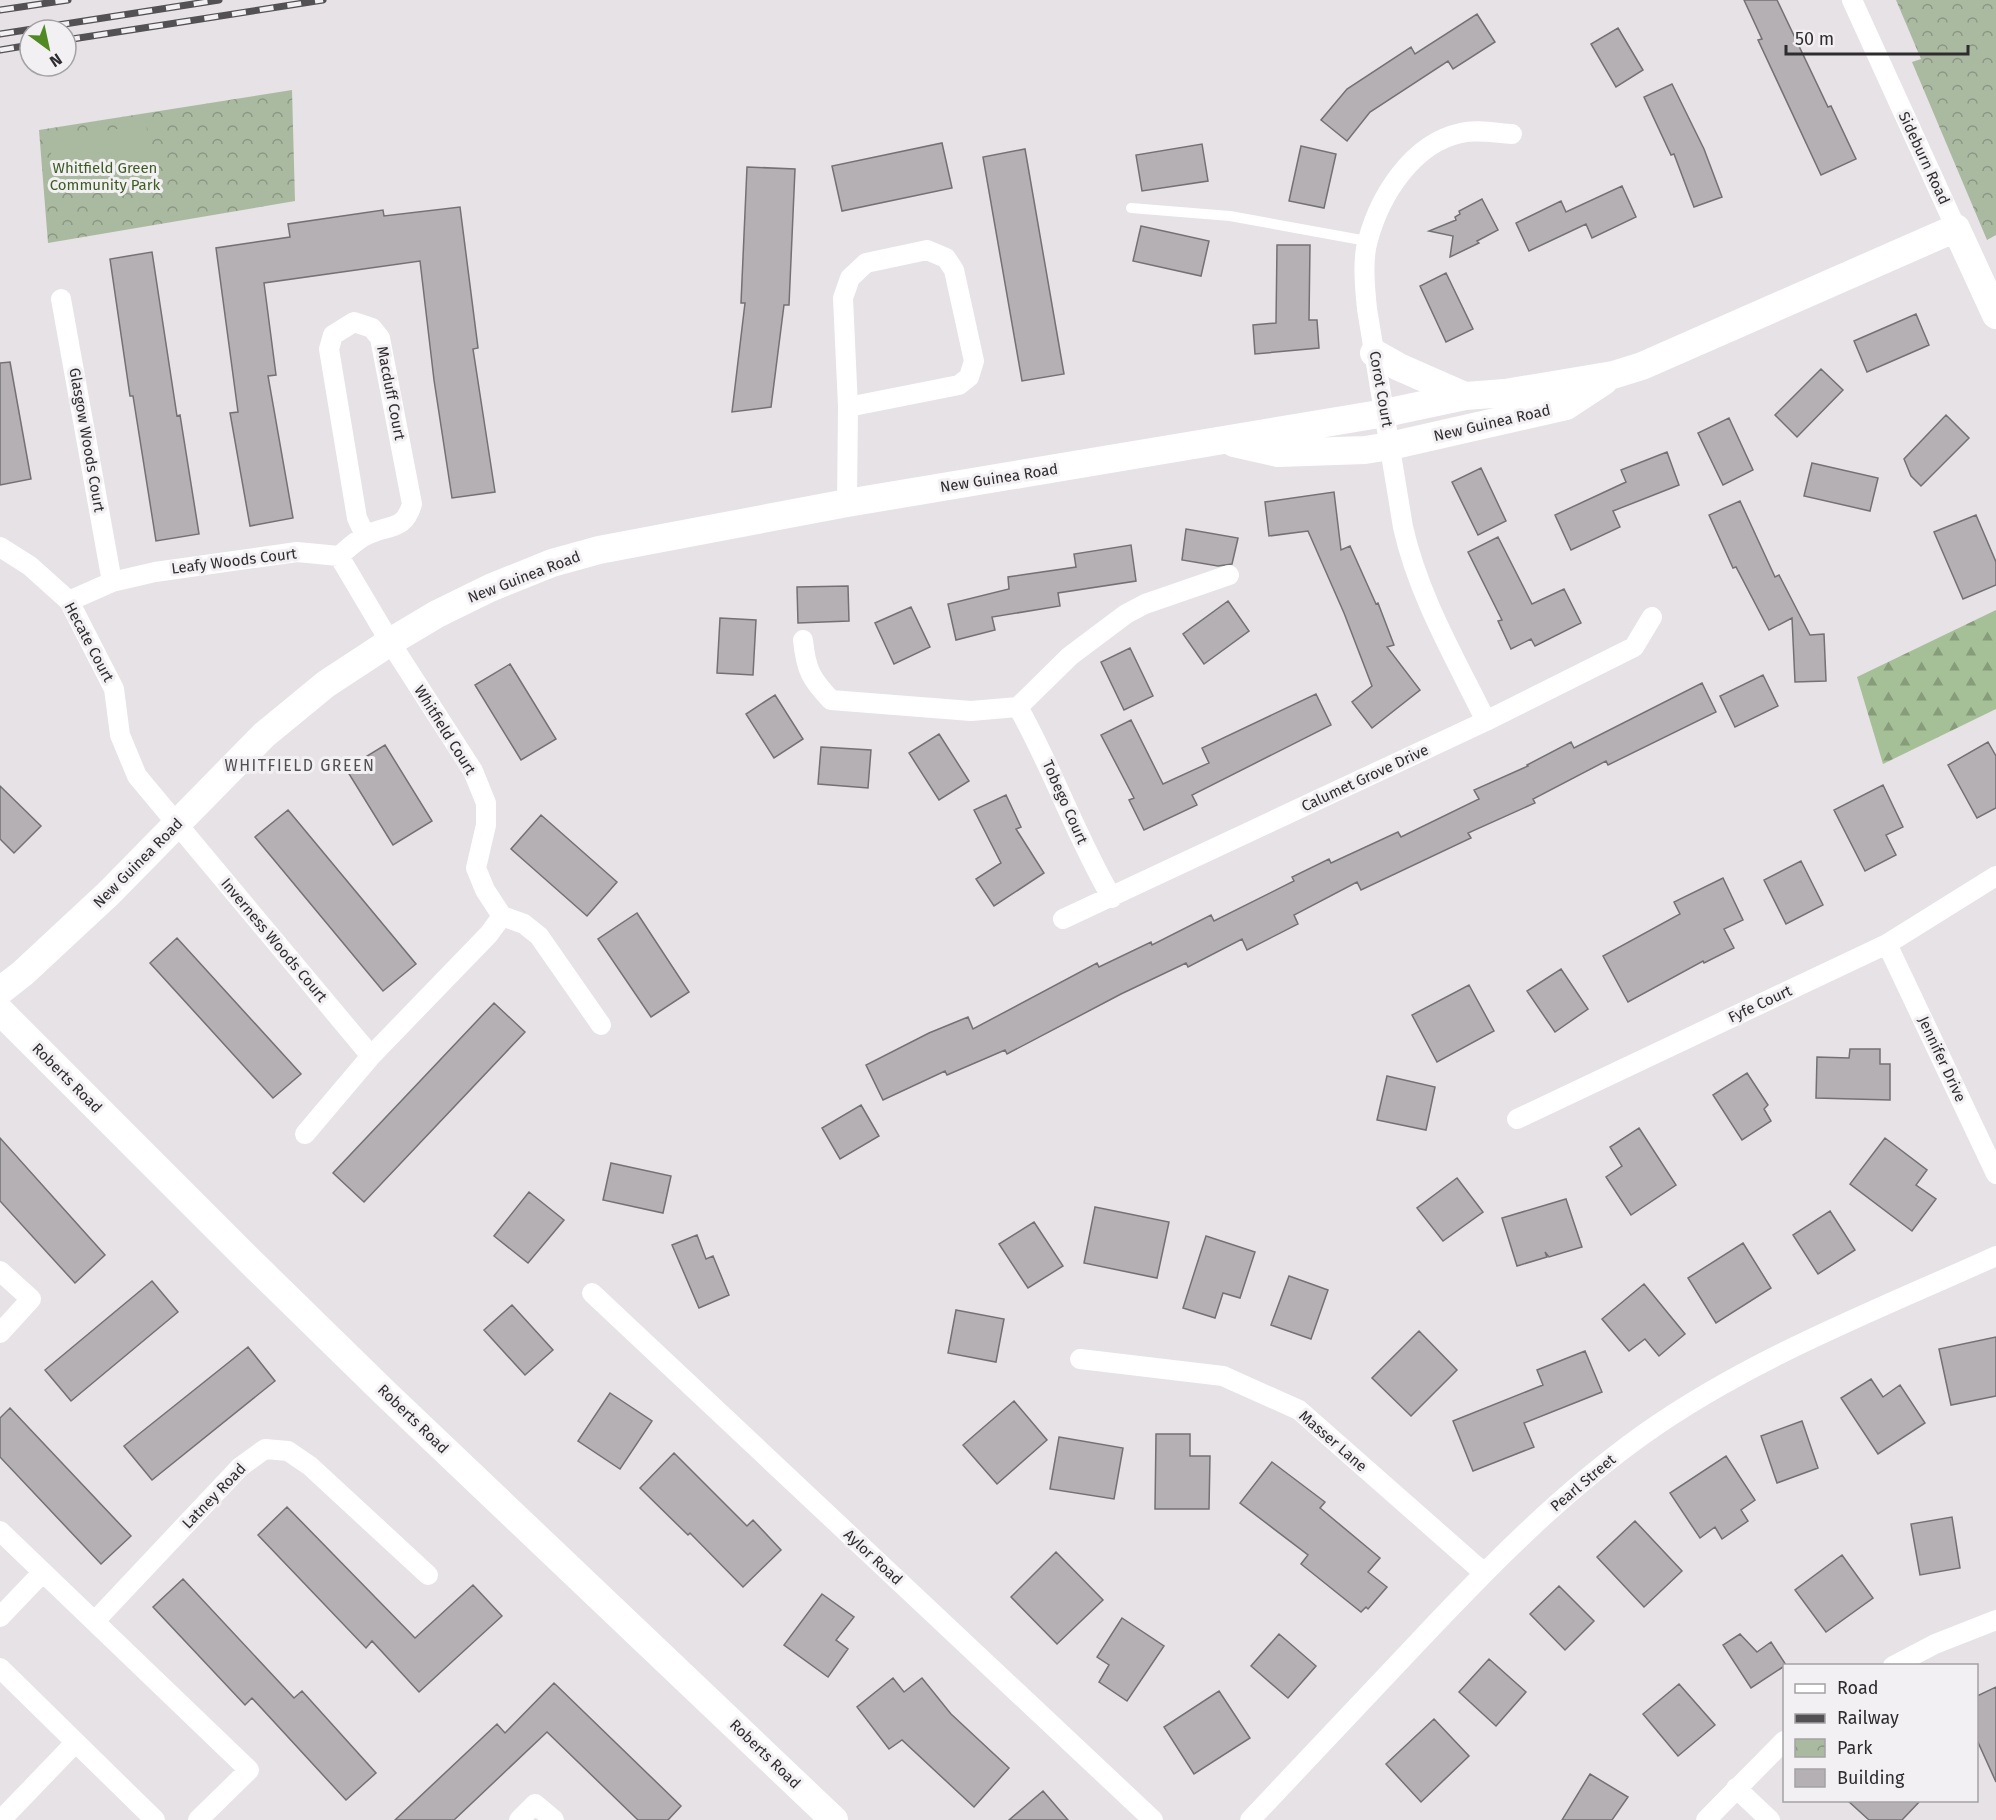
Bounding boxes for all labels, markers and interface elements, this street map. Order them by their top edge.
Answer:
north arrow [18,18,78,78]
scale bar [1786,18,1968,56]
text: 50 m [1795,28,1834,50]
text: N [46,49,66,71]
street label: Sideburn Road [1895,109,1953,207]
park label: Whitfield Green Community Park [50,159,161,194]
street label: Macduff Court [373,345,409,442]
street label: Corot Court [1365,349,1397,429]
street label: Glasgow Woods Court [65,366,109,514]
street label: New Guinea Road [1432,401,1552,445]
street label: New Guinea Road [939,460,1059,496]
street label: Leafy Woods Court [170,544,298,578]
street label: New Guinea Road [465,547,583,607]
street label: Hecate Court [60,599,118,685]
street label: Whitfield Court [410,682,480,778]
street label: Calumet Grove Drive [1299,741,1431,815]
district label: WHITFIELD GREEN [224,756,376,775]
street label: Tobego Court [1039,757,1092,847]
street label: New Guinea Road [90,815,186,911]
street label: Inverness Woods Court [217,875,331,1006]
street label: Fyfe Court [1725,981,1795,1027]
street label: Jennifer Drive [1914,1013,1970,1105]
street label: Roberts Road [28,1039,106,1117]
street label: Roberts Road [374,1381,452,1457]
street label: Masser Lane [1295,1407,1371,1475]
street label: Pearl Street [1547,1450,1620,1515]
street label: Latney Road [178,1460,250,1532]
street label: Aylor Road [840,1525,906,1589]
legend [1783,1664,1978,1802]
text: Road [1837,1677,1879,1699]
text: Railway [1837,1707,1899,1729]
street label: Roberts Road [726,1716,804,1792]
text: Park [1837,1737,1873,1759]
text: Building [1837,1767,1905,1789]

